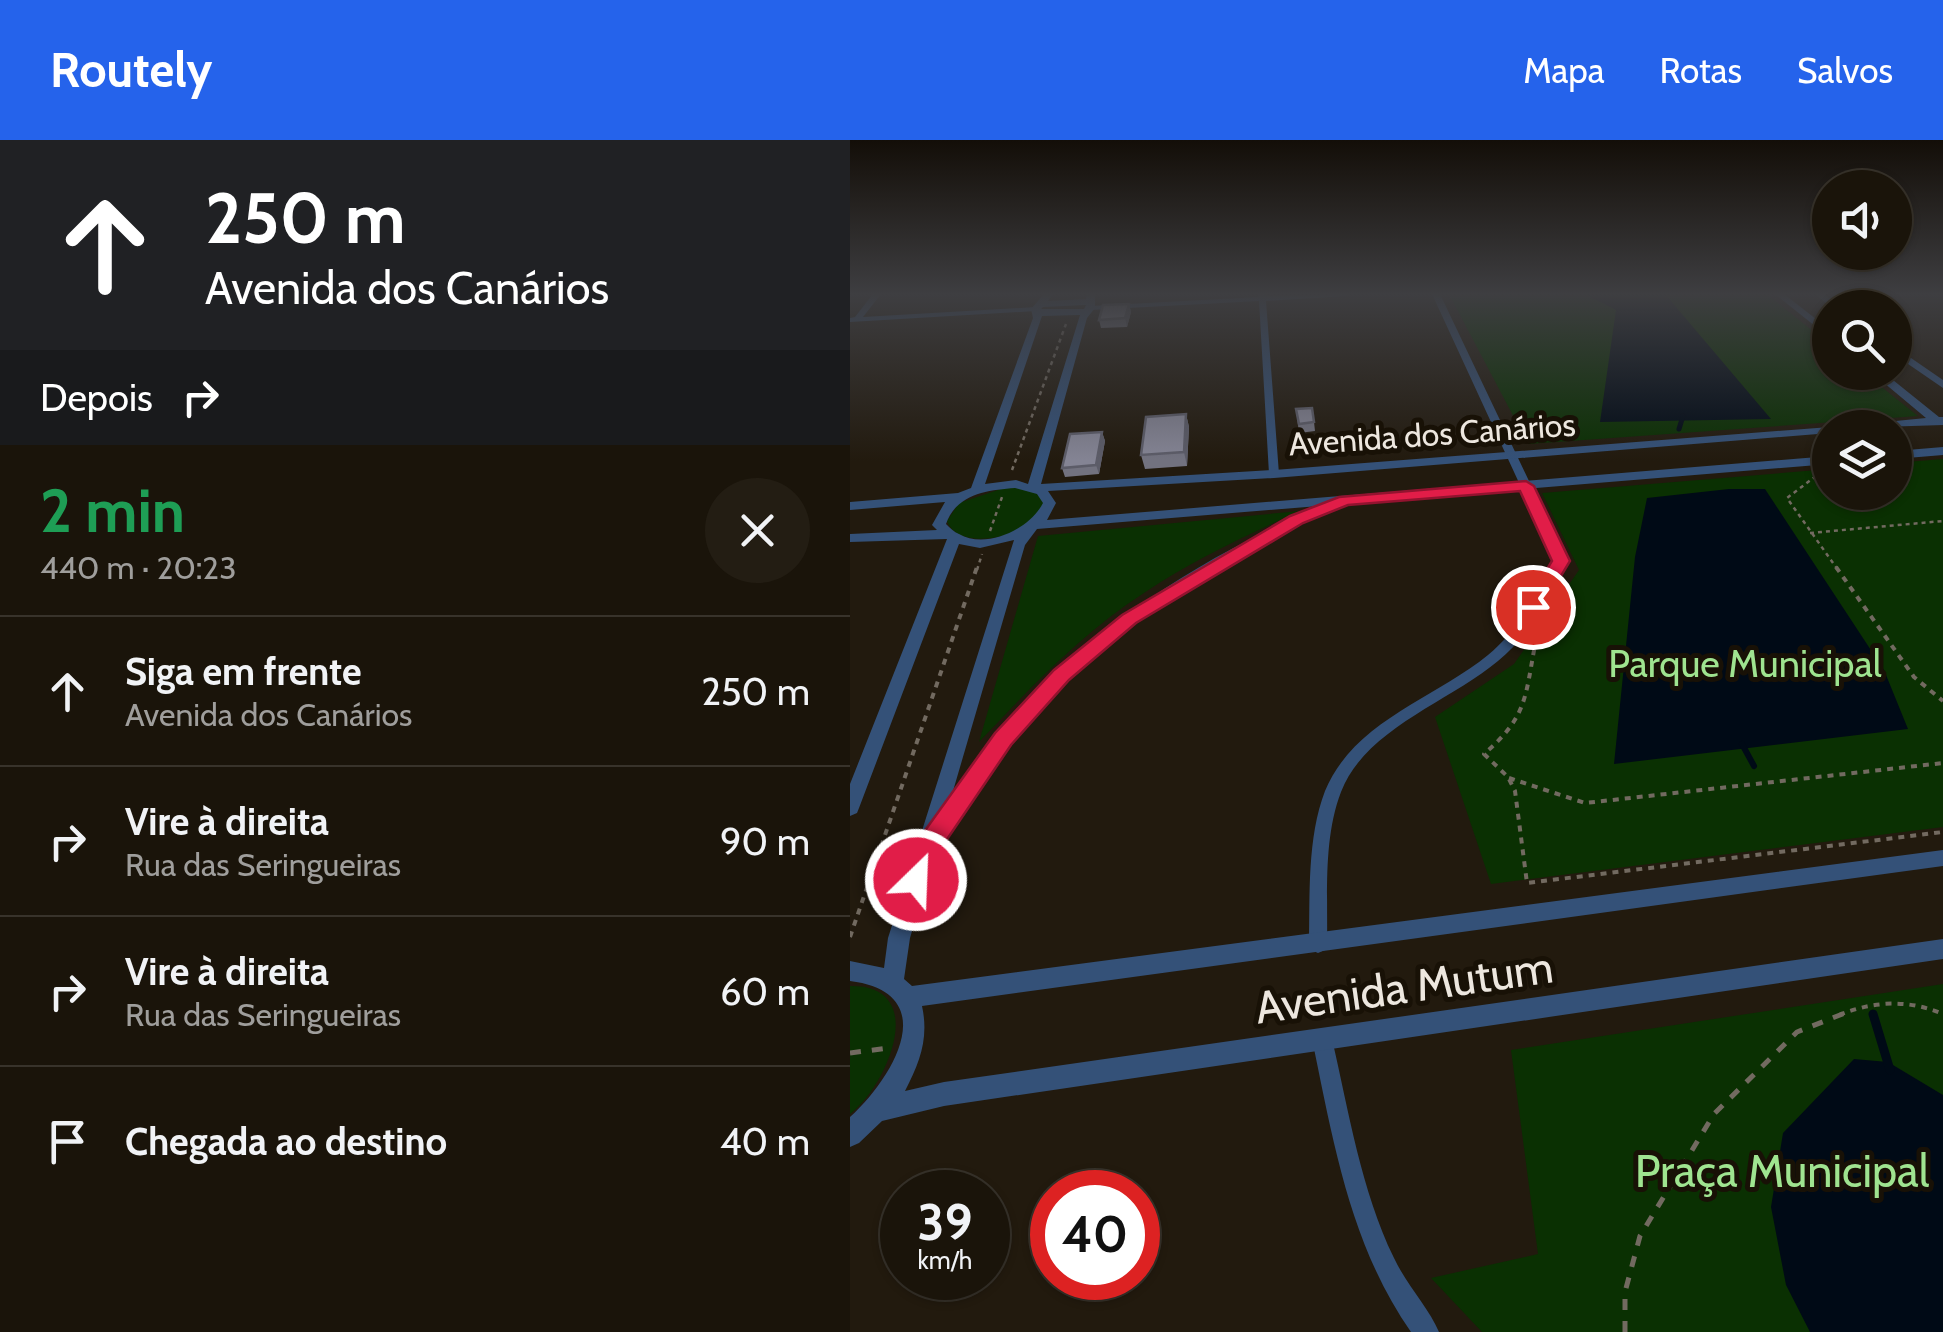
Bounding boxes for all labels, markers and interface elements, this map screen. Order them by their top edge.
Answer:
text: Routely [50,41,212,99]
text: Mapa [1523,49,1605,92]
text: Rotas [1660,49,1742,92]
text: Salvos [1797,49,1893,92]
map controls [1812,170,1912,510]
button: sound [1812,170,1912,270]
text: 250 m [205,175,406,261]
icon: ahead [40,180,170,310]
text: Avenida dos Canários [205,261,609,315]
button: search [1812,290,1912,390]
icon: right [173,370,228,425]
text: Depois [40,374,153,421]
street label: Avenida dos Canários [1287,405,1577,463]
button: layers [1812,410,1912,510]
text: 2 min [40,474,185,547]
button: close [705,478,810,583]
text: 440 m · 20:23 [40,548,236,587]
pin [1491,565,1576,650]
icon: arrive [1506,580,1561,635]
park label: Parque Municipal [1608,640,1882,687]
text: Siga em frente [125,648,362,695]
icon: ahead [40,664,95,719]
text: 250 m [701,668,810,715]
text: Avenida dos Canários [125,695,412,734]
text: Vire à direita [125,798,329,845]
icon: right [40,814,95,869]
text: 90 m [720,818,810,865]
position arrow [864,828,968,932]
text: Rua das Seringueiras [125,845,401,884]
street label: Avenida Mutum [1252,939,1556,1035]
text: Vire à direita [125,948,329,995]
icon: right [40,964,95,1019]
text: 60 m [720,968,810,1015]
text: Rua das Seringueiras [125,995,401,1034]
icon: arrive [40,1114,95,1169]
text: Chegada ao destino [125,1118,447,1165]
text: 40 m [720,1118,810,1165]
park label: Praça Municipal [1635,1144,1930,1198]
speed limit sign: 40 [1030,1170,1160,1300]
text: 39 [917,1192,973,1253]
text: km/h [918,1245,972,1275]

